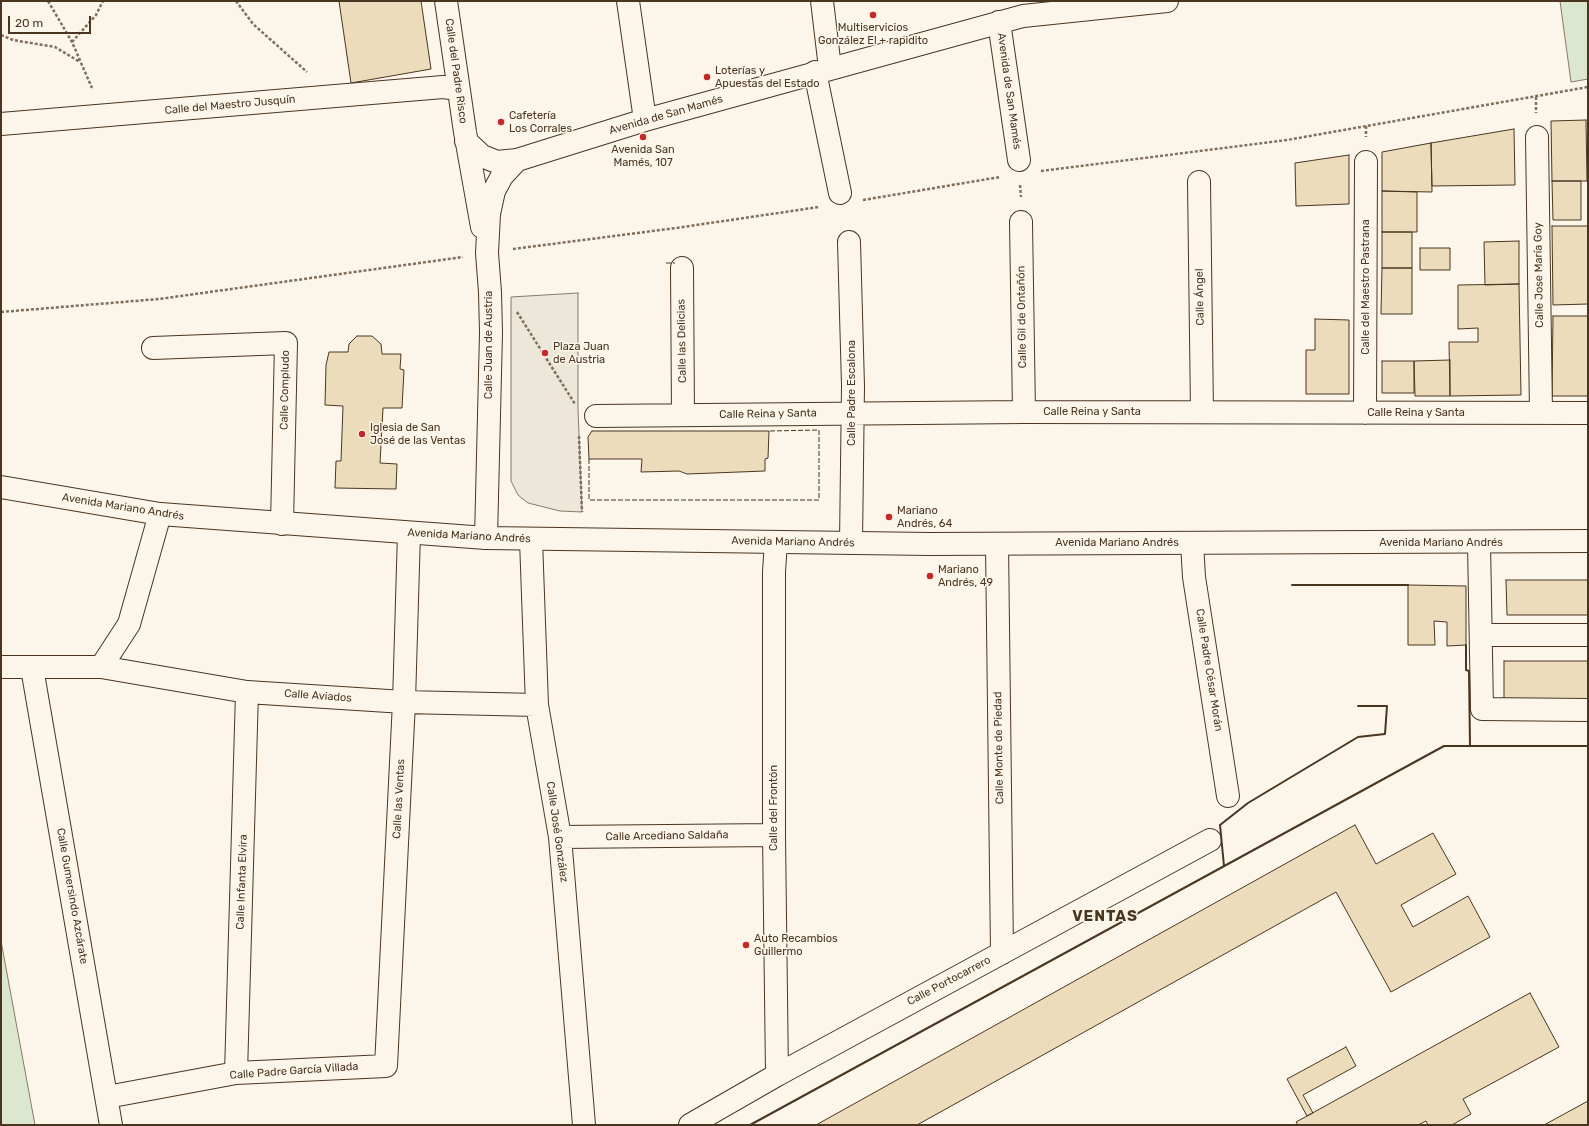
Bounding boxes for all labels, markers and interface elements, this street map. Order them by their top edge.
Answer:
scale bar [10,8,93,34]
marker: Multiservicios González El + rapidito [868,10,878,20]
text: 20 m [15,16,43,30]
street label: Calle del Padre Risco [442,18,470,124]
place label: Multiservicios González El + rapidito [818,21,928,47]
street label: Avenida de San Mamés [994,32,1024,150]
place label: Loterías y Apuestas del Estado [715,64,820,90]
marker: Loterías y Apuestas del Estado [702,72,712,82]
street label: Avenida de San Mamés [608,92,724,138]
street label: Calle del Maestro Jusquín [164,93,296,117]
place label: Cafetería Los Corrales [509,109,572,135]
marker: Cafetería Los Corrales [496,117,506,127]
marker: Avenida San Mamés, 107 [638,132,648,142]
place label: Avenida San Mamés, 107 [611,143,675,169]
street label: Calle del Maestro Pastrana [1359,219,1373,355]
street label: Calle Jose María Goy [1531,222,1547,328]
street label: Calle Gil de Ontañón [1015,266,1029,368]
street label: Calle Ángel [1193,268,1207,326]
street label: Calle Juan de Austria [482,291,496,399]
street label: Calle las Delicias [675,299,689,383]
place label: Plaza Juan de Austria [553,340,609,366]
street label: Calle Padre Escalona [845,340,859,446]
marker: Plaza Juan de Austria [540,348,550,358]
street label: Calle Compludo [278,350,292,430]
street label: Calle Reina y Santa [1043,405,1141,419]
street label: Calle Reina y Santa [1367,406,1465,420]
street label: Calle Reina y Santa [719,407,817,421]
place label: Iglesia de San José de las Ventas [370,421,466,447]
marker: Iglesia de San José de las Ventas [357,429,367,439]
street label: Avenida Mariano Andrés [61,491,185,523]
place label: Mariano Andrés, 64 [897,504,952,530]
marker: Mariano Andrés, 64 [884,512,894,522]
street label: Avenida Mariano Andrés [407,526,531,546]
street label: Avenida Mariano Andrés [731,534,855,550]
street label: Avenida Mariano Andrés [1055,536,1179,550]
street label: Avenida Mariano Andrés [1379,536,1503,550]
place label: Mariano Andrés, 49 [938,563,993,589]
marker: Mariano Andrés, 49 [925,571,935,581]
street label: Calle Padre César Morán [1193,608,1225,732]
street label: Calle Aviados [284,687,352,705]
street label: Calle Monte de Piedad [991,691,1007,805]
street label: Calle las Ventas [390,759,408,839]
street label: Calle del Frontón [767,765,781,851]
street label: Calle José González [543,781,571,883]
street label: Calle Gumersindo Azcárate [54,827,90,965]
street label: Calle Arcediano Saldaña [605,828,729,844]
street label: Calle Infanta Elvira [234,834,250,930]
district label: VENTAS [1072,908,1138,926]
place label: Auto Recambios Guillermo [754,932,838,958]
marker: Auto Recambios Guillermo [741,940,751,950]
street label: Calle Portocarrero [905,953,993,1009]
street label: Calle Padre García Villada [229,1060,359,1082]

